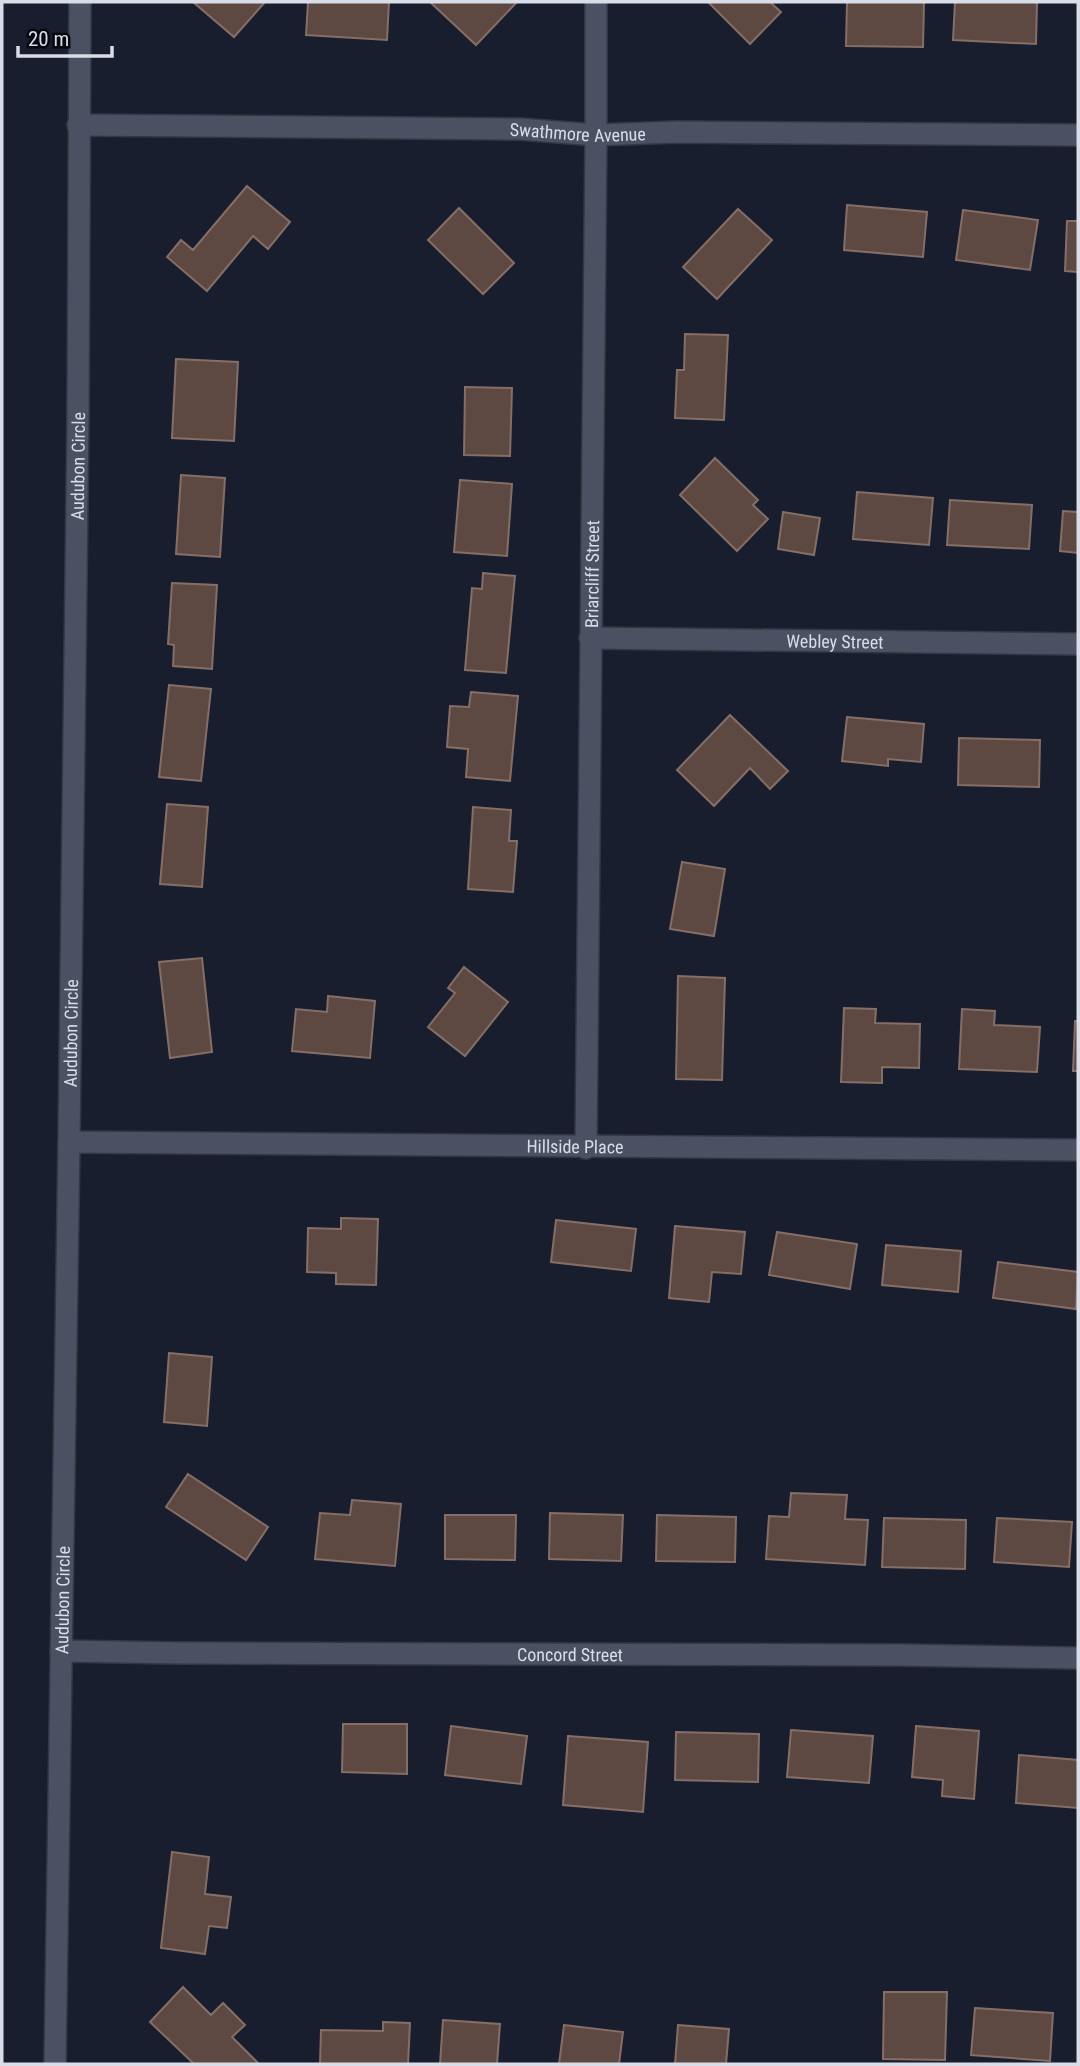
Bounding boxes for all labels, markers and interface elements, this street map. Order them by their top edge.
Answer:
scale bar [18,14,112,58]
text: 20 m [28,27,69,51]
street label: Swathmore Avenue [510,118,646,146]
street label: Audubon Circle [66,412,89,520]
street label: Briarcliff Street [581,520,603,628]
street label: Webley Street [786,630,884,652]
street label: Audubon Circle [59,979,82,1087]
street label: Hillside Place [526,1135,624,1157]
street label: Audubon Circle [51,1546,73,1654]
street label: Concord Street [517,1643,623,1665]

